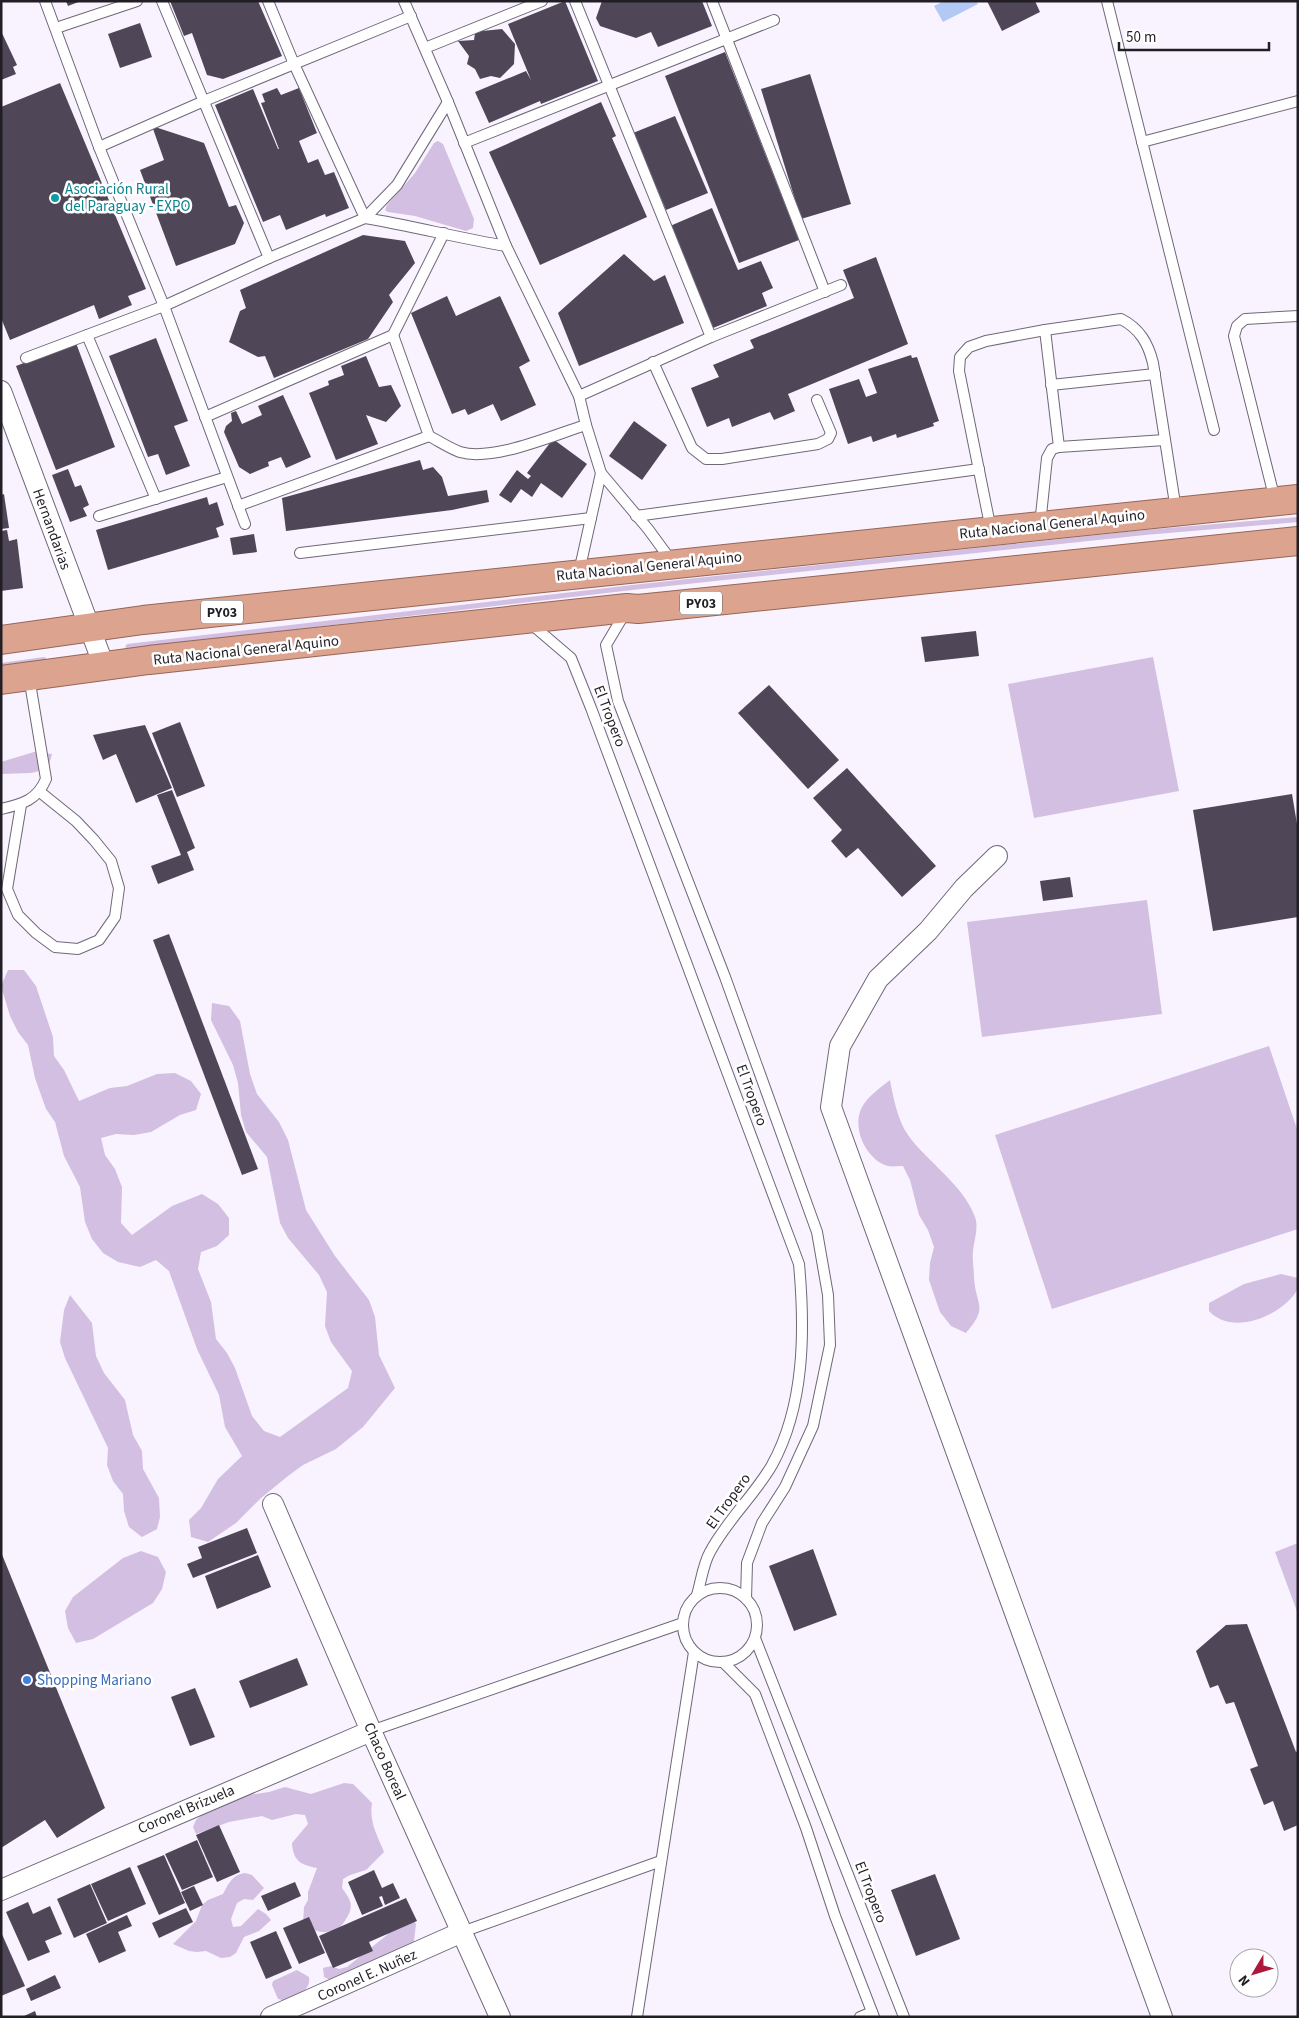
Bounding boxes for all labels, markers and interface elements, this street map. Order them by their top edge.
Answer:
scale bar [1119,20,1269,52]
text: 50 m [1126,27,1156,48]
place label: Asociación Rural del Paraguay - EXPO [65,179,190,217]
marker: Asociación Rural del Paraguay - EXPO [49,192,61,204]
street label: Hernandarias [27,486,76,573]
street label: Ruta Nacional General Aquino [958,504,1146,545]
street label: Ruta Nacional General Aquino [555,546,743,587]
road number: PY03 [680,592,722,614]
road number: PY03 [201,600,243,624]
street label: Ruta Nacional General Aquino [152,630,340,671]
street label: El Tropero [588,682,631,750]
street label: El Tropero [731,1061,772,1129]
street label: El Tropero [701,1469,756,1533]
place label: Shopping Mariano [37,1670,152,1691]
marker: Shopping Mariano [21,1674,33,1686]
street label: Chaco Boreal [358,1719,411,1803]
street label: Coronel Brizuela [135,1780,238,1839]
street label: El Tropero [849,1858,892,1926]
street label: Coronel E. Nuñez [314,1944,420,2007]
north arrow [1229,1948,1279,1998]
text: N [1234,1971,1255,1990]

